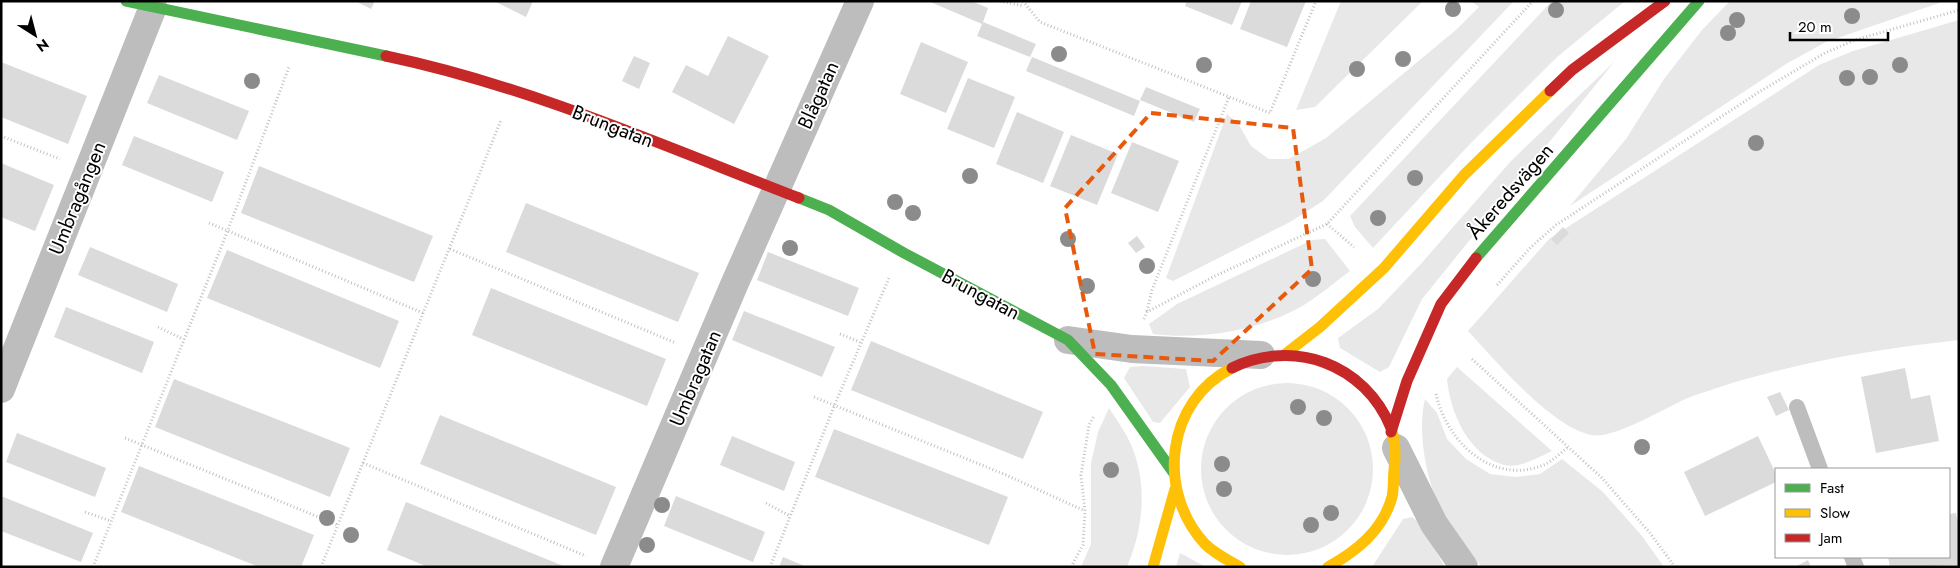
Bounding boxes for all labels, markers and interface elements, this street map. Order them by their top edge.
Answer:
north arrow [10,10,60,60]
scale bar [1790,10,1888,42]
text: 20 m [1798,16,1832,38]
text: N [32,34,53,57]
street label: Blågatan [791,57,846,134]
street label: Brungatan [568,98,658,155]
street label: Umbragången [42,137,113,259]
street label: Åkeredsvägen [1460,137,1560,246]
street label: Brungatan [936,262,1025,327]
street label: Umbragatan [662,326,729,431]
legend [1775,468,1950,558]
text: Fast [1820,477,1844,499]
text: Slow [1820,502,1851,524]
text: Jam [1818,527,1843,549]

